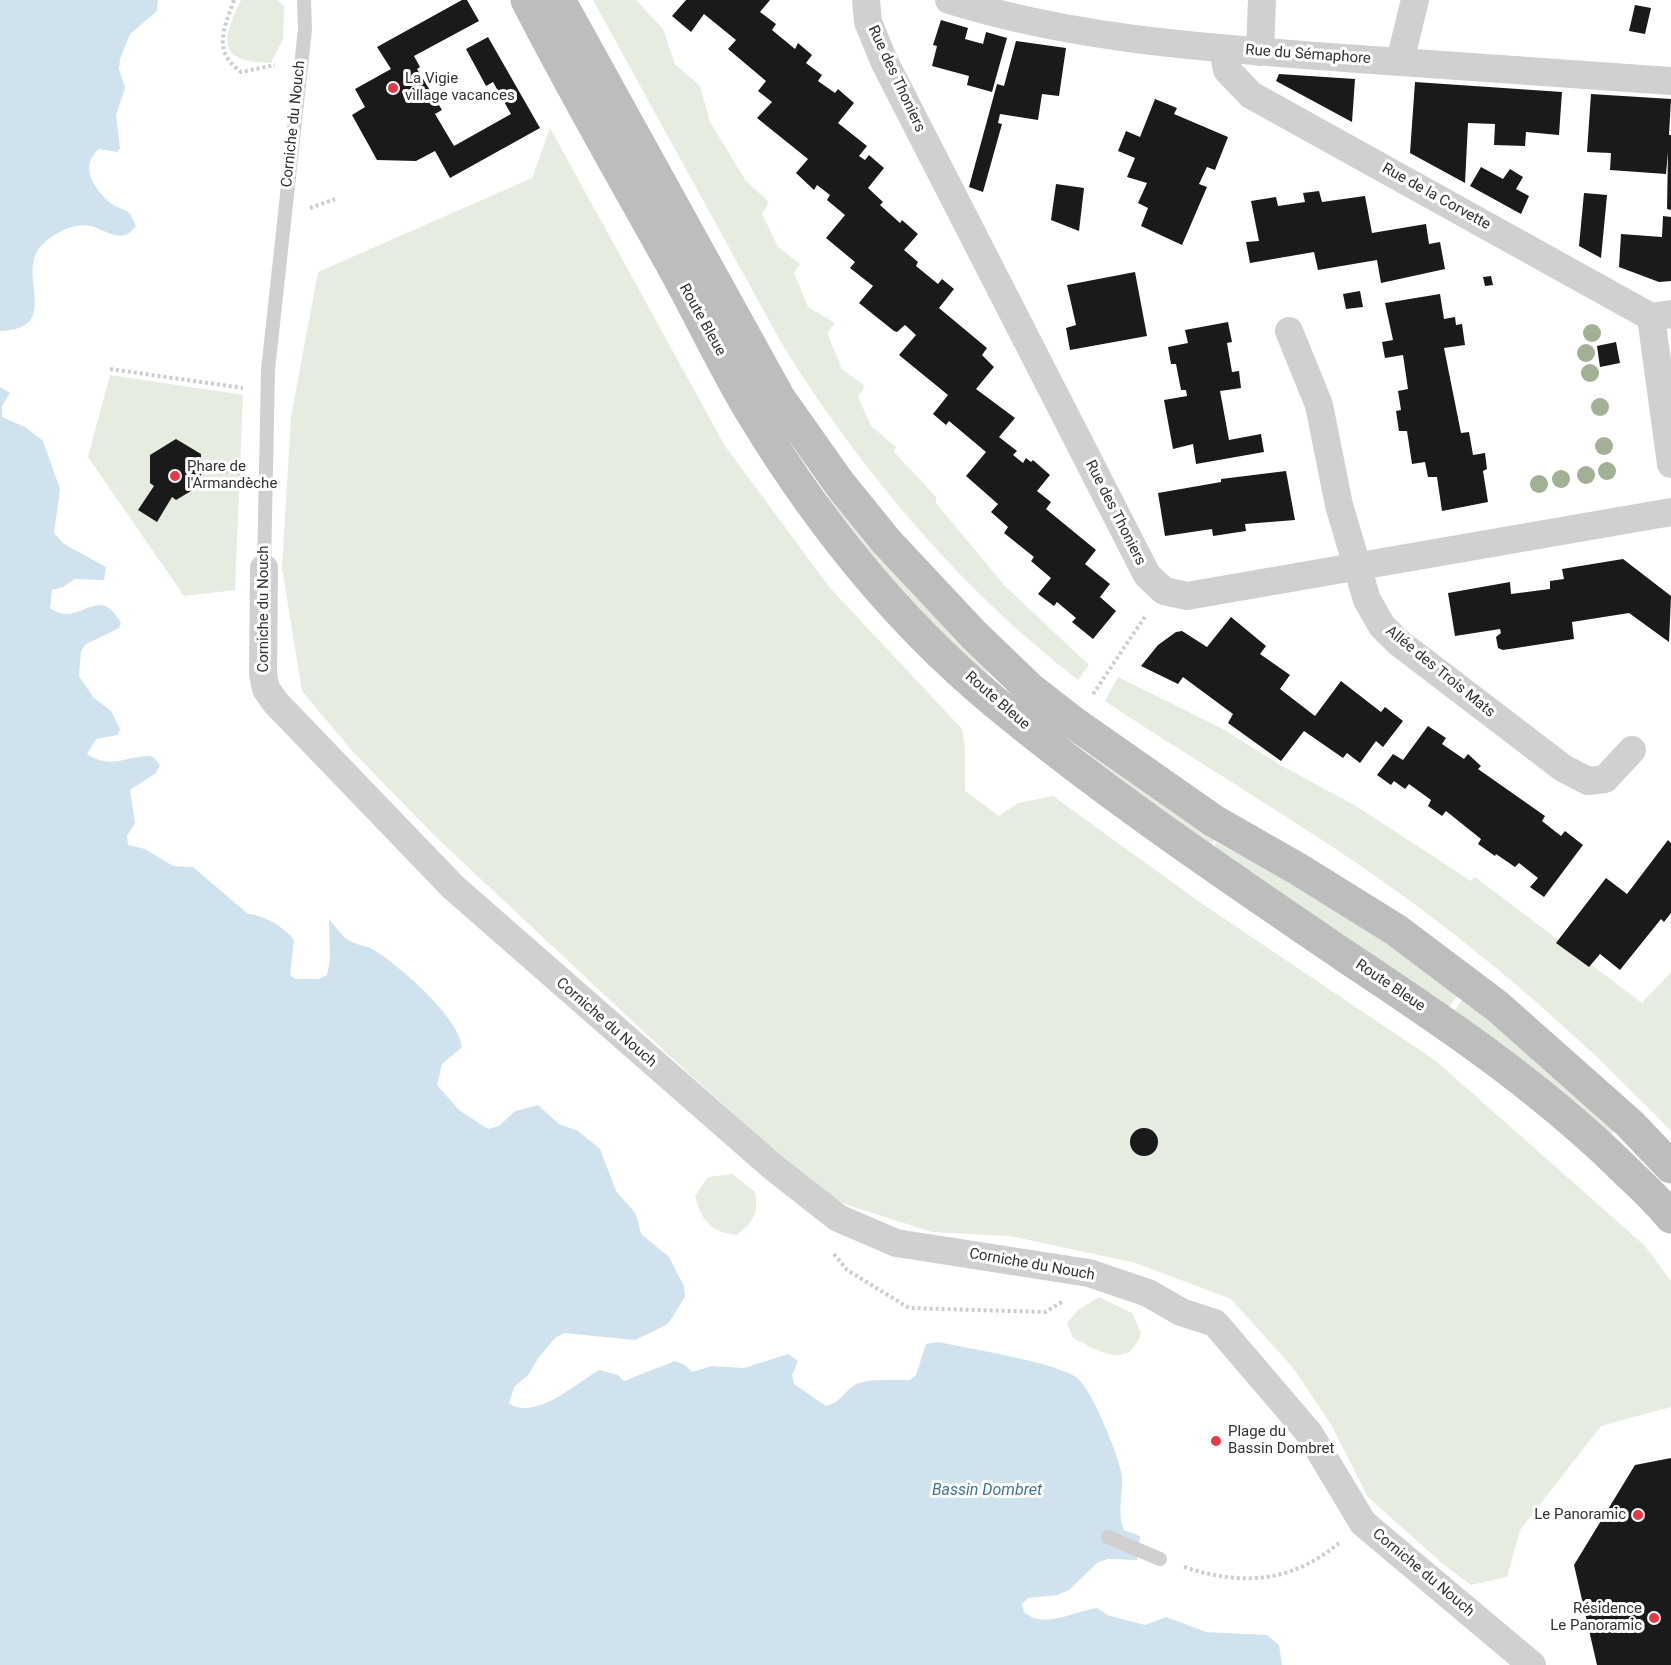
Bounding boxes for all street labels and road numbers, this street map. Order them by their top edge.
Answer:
street label: Rue des Thoniers [863,23,929,135]
street label: Rue du Sémaphore [1245,42,1371,68]
street label: Corniche du Nouch [278,60,310,188]
street label: Rue de la Corvette [1379,160,1493,234]
street label: Route Bleue [675,281,729,359]
street label: Rue des Thoniers [1081,457,1149,569]
street label: Corniche du Nouch [255,545,273,673]
street label: Allée des Trois Mats [1382,622,1498,722]
street label: Route Bleue [961,668,1033,734]
street label: Route Bleue [1352,956,1428,1016]
street label: Corniche du Nouch [552,974,660,1072]
street label: Corniche du Nouch [968,1245,1096,1285]
street label: Corniche du Nouch [1368,1525,1478,1621]

